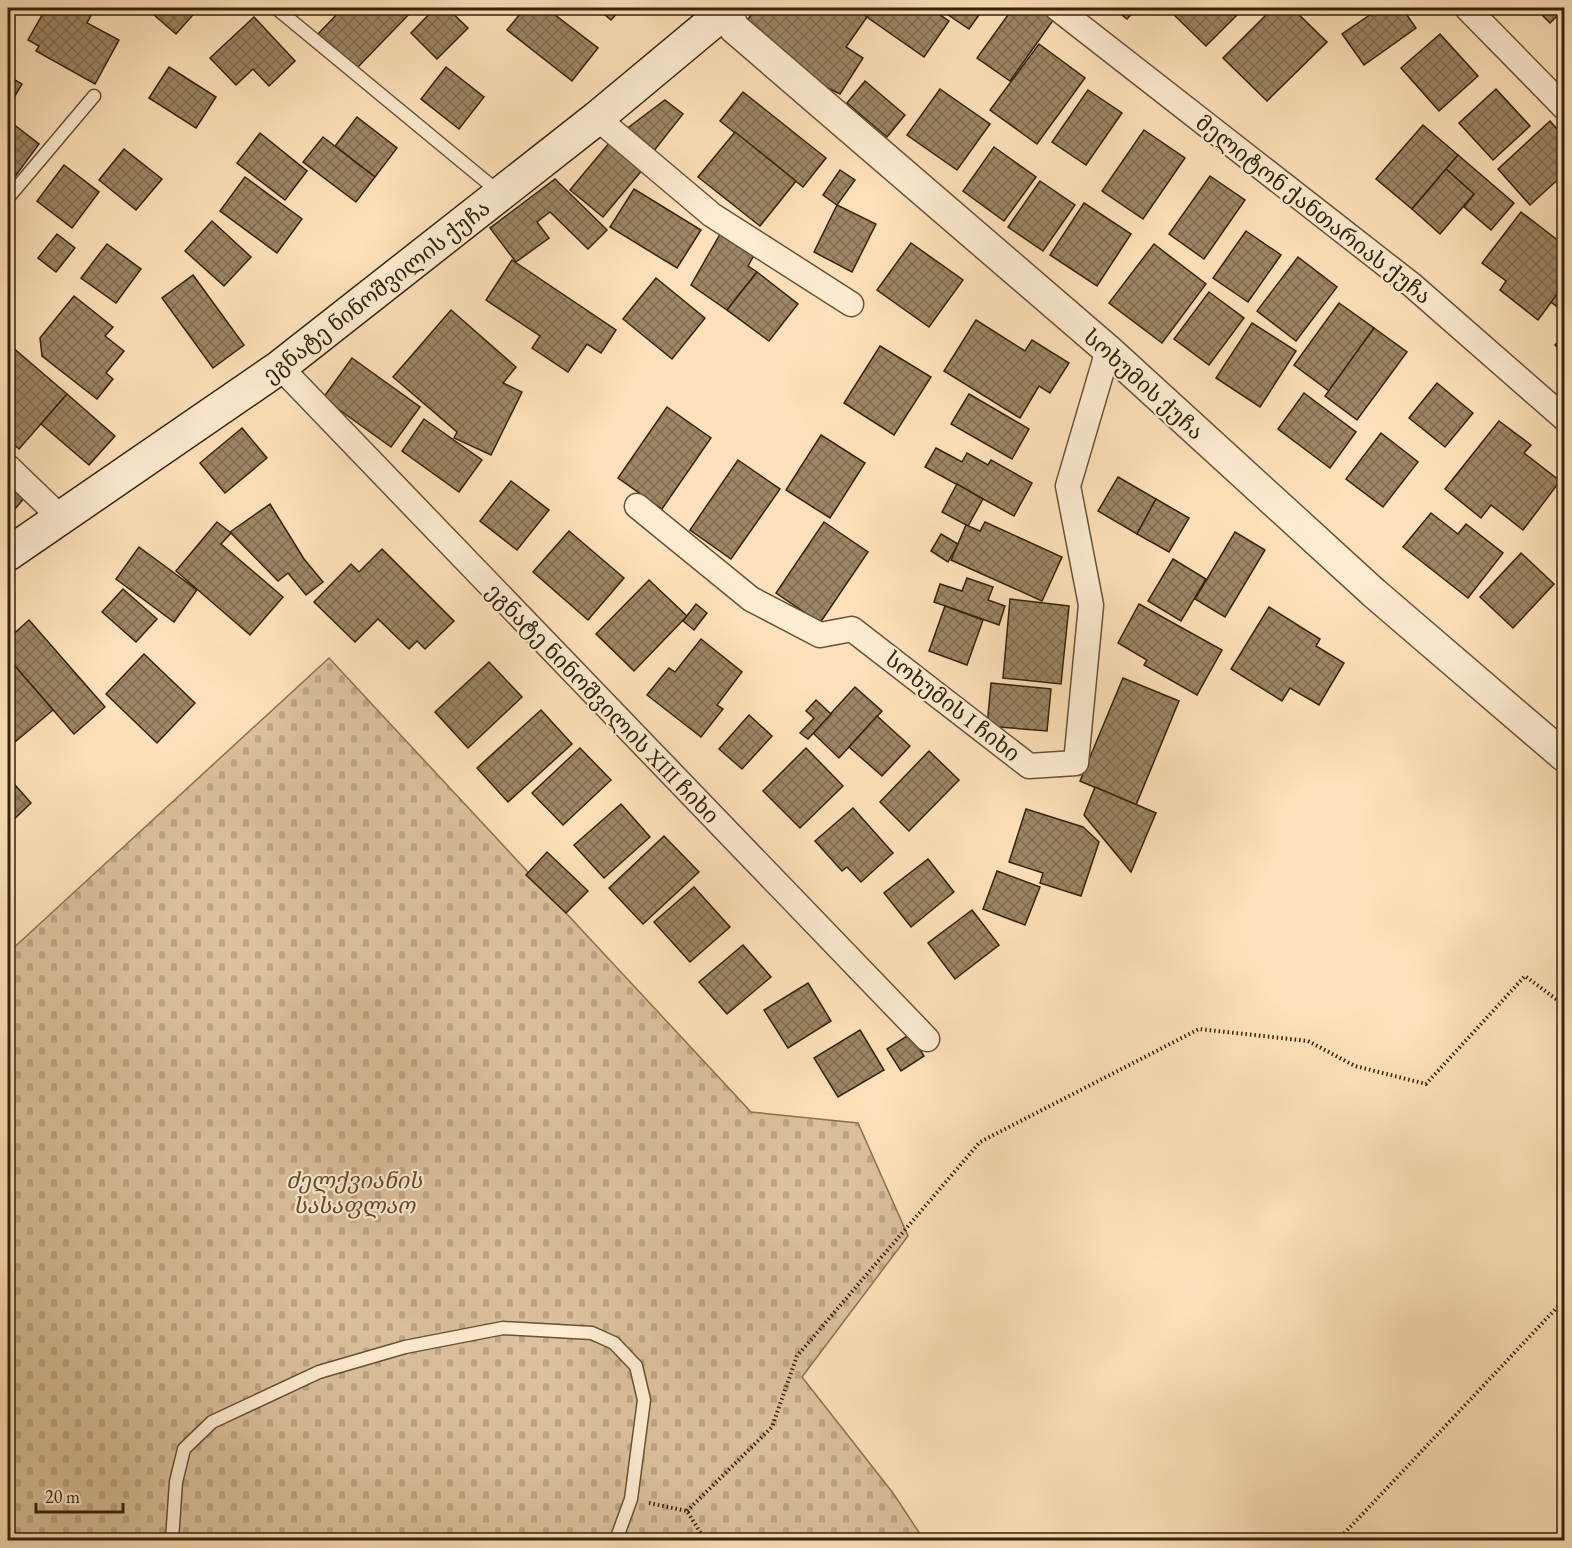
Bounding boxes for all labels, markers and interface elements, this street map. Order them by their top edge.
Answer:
street label: მელიტონ ქანთარიას ქუჩა [1190,108,1437,311]
street label: ეგნატე ნინოშვილის ქუჩა [257,193,496,389]
street label: სოხუმის ქუჩა [1077,323,1210,446]
street label: ეგნატე ნინოშვილის XIII ჩიხი [480,577,725,830]
street label: სოხუმის I ჩიხი [879,644,1026,768]
park label: ძელქვიანის სასაფლაო [286,1166,423,1220]
scale bar [36,1476,123,1514]
text: 20 m [45,1485,80,1508]

